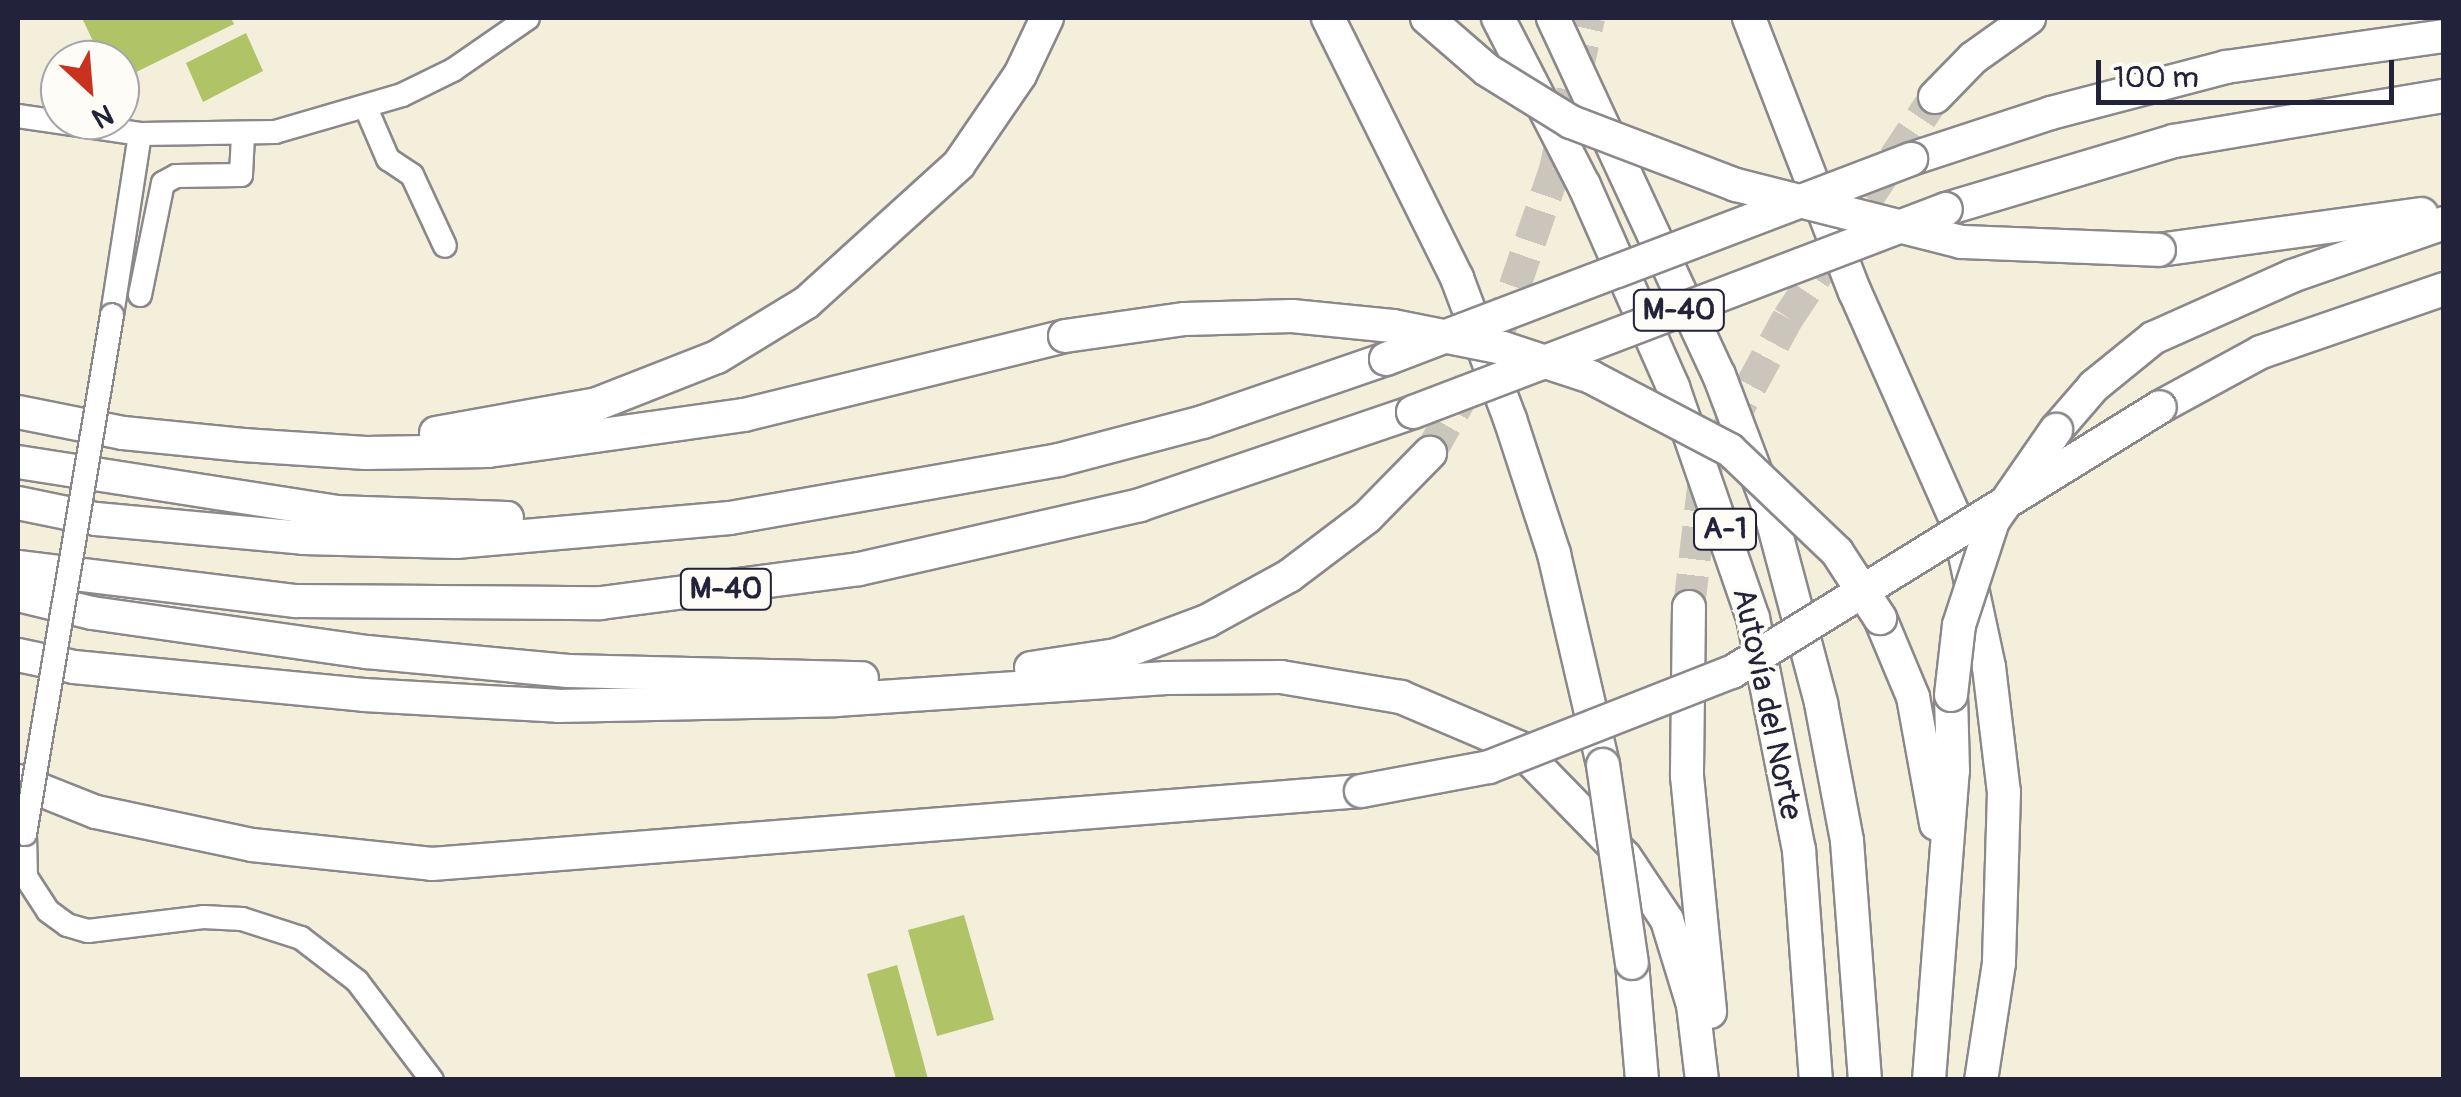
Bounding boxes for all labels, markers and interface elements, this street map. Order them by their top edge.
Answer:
north arrow [40,40,140,140]
scale bar [2101,40,2398,102]
text: 100 m [2113,59,2199,96]
text: N [86,96,119,135]
road number: M-40 [1632,285,1726,335]
road number: A-1 [1692,504,1758,554]
road number: M-40 [678,564,774,614]
street label: Autovía del Norte [1724,585,1810,823]

